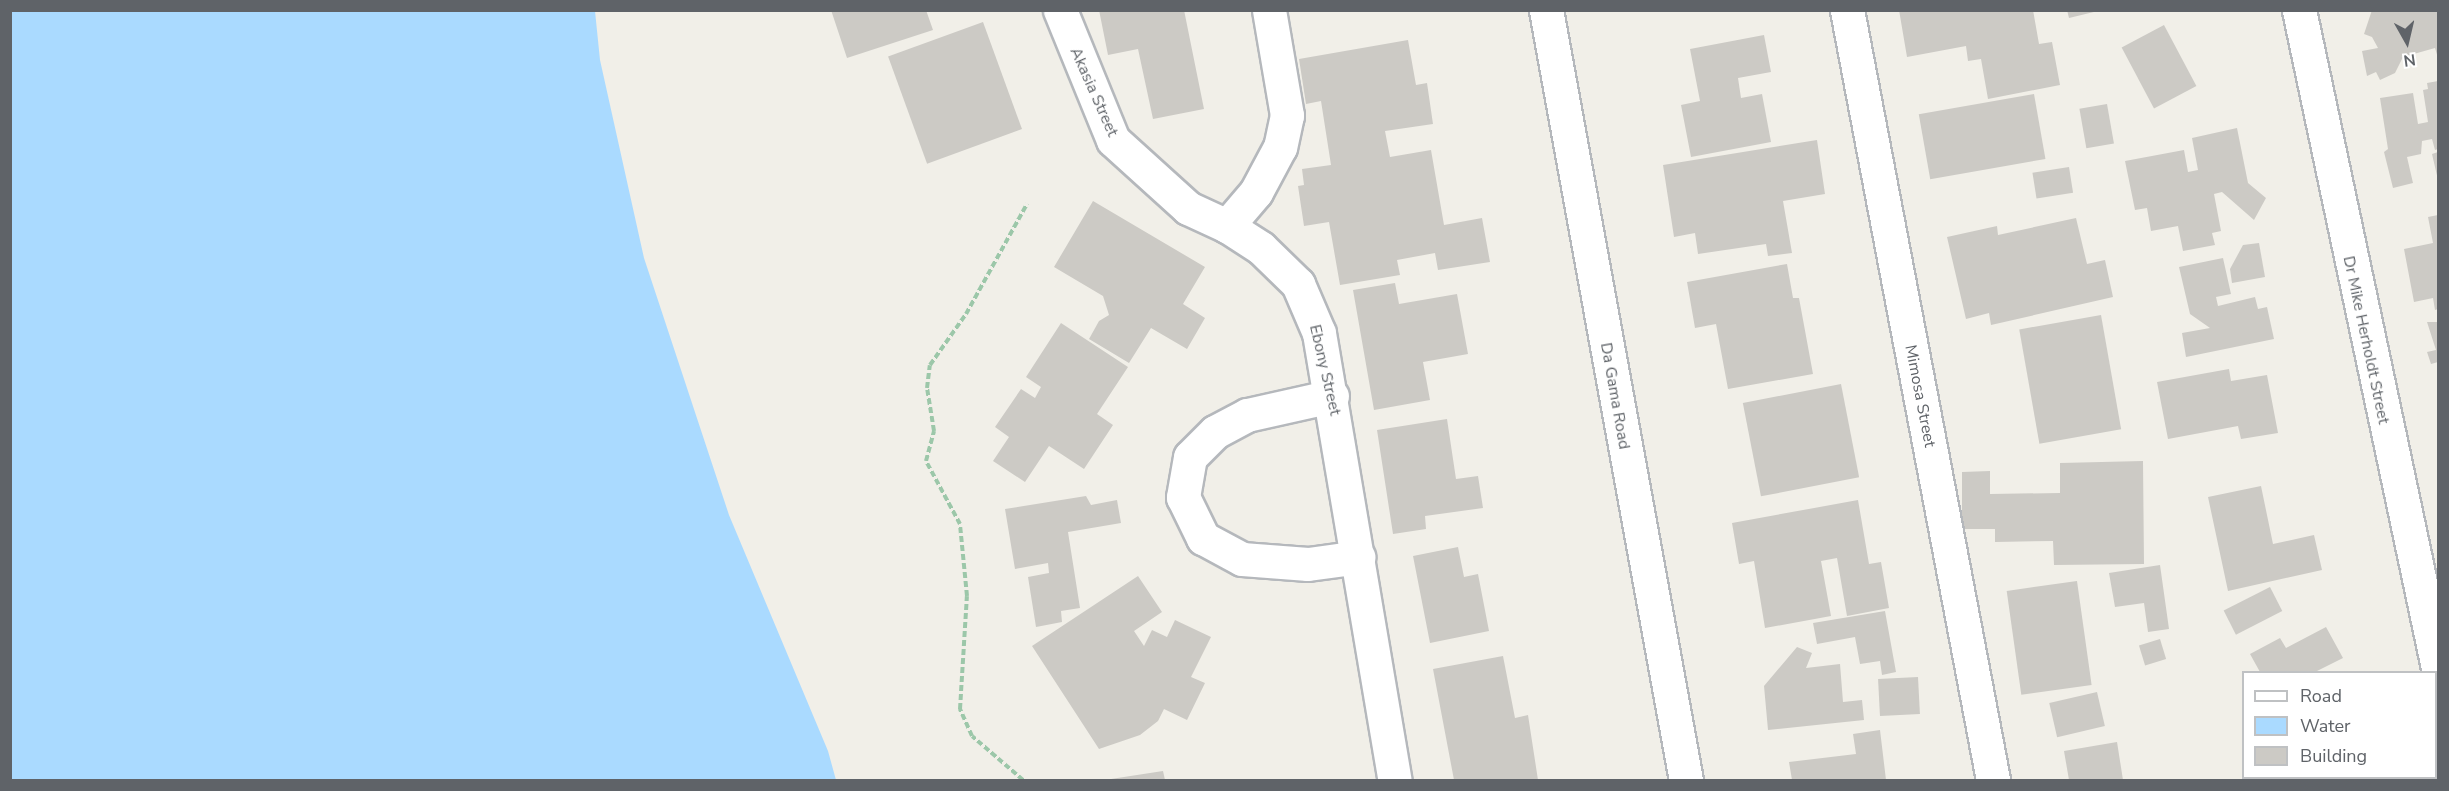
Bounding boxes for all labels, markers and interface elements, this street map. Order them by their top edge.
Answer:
north arrow [2377,12,2437,72]
street label: Akasia Street [1066,44,1122,140]
text: N [2402,48,2417,72]
street label: Dr Mike Herholdt Street [2339,254,2393,426]
street label: Ebony Street [1305,323,1345,417]
street label: Da Gama Road [1596,341,1634,451]
street label: Mimosa Street [1901,343,1939,449]
legend [2242,671,2437,779]
text: Road [2300,684,2342,708]
text: Water [2300,714,2351,738]
text: Building [2300,744,2367,768]

